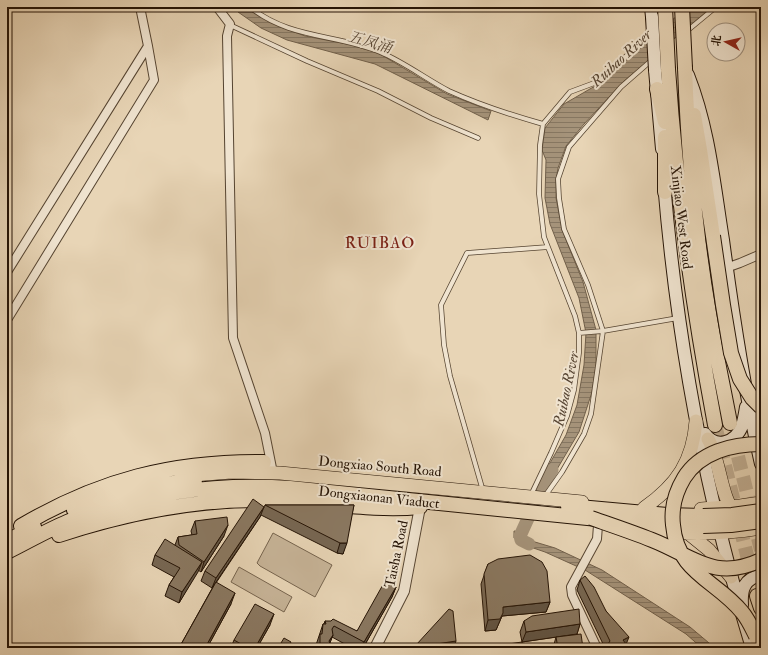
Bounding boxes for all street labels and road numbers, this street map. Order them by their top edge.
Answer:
street label: Xinjiao West Road [667,164,696,270]
street label: Dongxiao South Road [318,453,442,480]
street label: Dongxiaonan Viaduct [318,483,441,512]
street label: Taisha Road [381,519,412,589]

